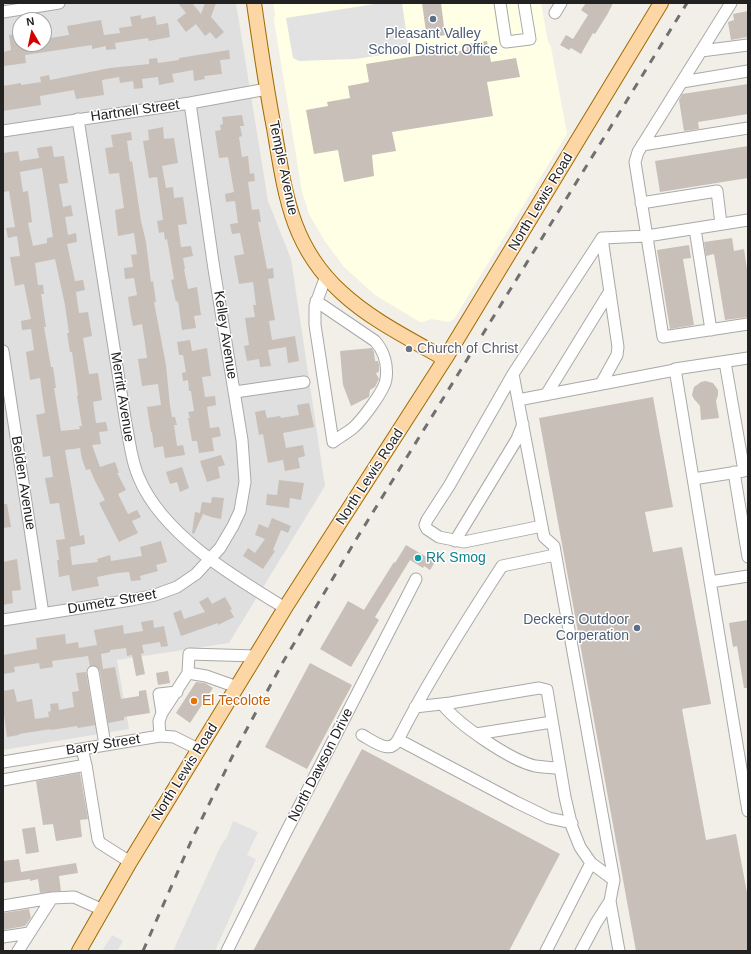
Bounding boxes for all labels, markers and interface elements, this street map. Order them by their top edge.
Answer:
north arrow [12,12,52,52]
marker: Pleasant Valley School District Office [428,14,438,24]
text: N [25,15,35,28]
place label: Pleasant Valley School District Office [368,26,498,58]
street label: Hartnell Street [90,96,180,126]
street label: Temple Avenue [265,119,301,217]
street label: North Lewis Road [505,150,577,254]
street label: Kelley Avenue [210,290,240,380]
place label: Church of Christ [417,341,518,357]
marker: Church of Christ [404,344,414,354]
street label: Merritt Avenue [107,351,137,443]
street label: North Lewis Road [333,426,407,528]
street label: Belden Avenue [7,435,39,531]
place label: RK Smog [426,550,486,566]
marker: RK Smog [413,553,423,563]
street label: Dumetz Street [66,586,158,618]
place label: Deckers Outdoor Corperation [523,612,629,644]
marker: Deckers Outdoor Corperation [632,623,642,633]
place label: El Tecolote [202,693,270,709]
marker: El Tecolote [189,696,199,706]
street label: North Dawson Drive [285,705,357,825]
street label: North Lewis Road [148,720,222,824]
street label: Barry Street [65,731,141,759]

